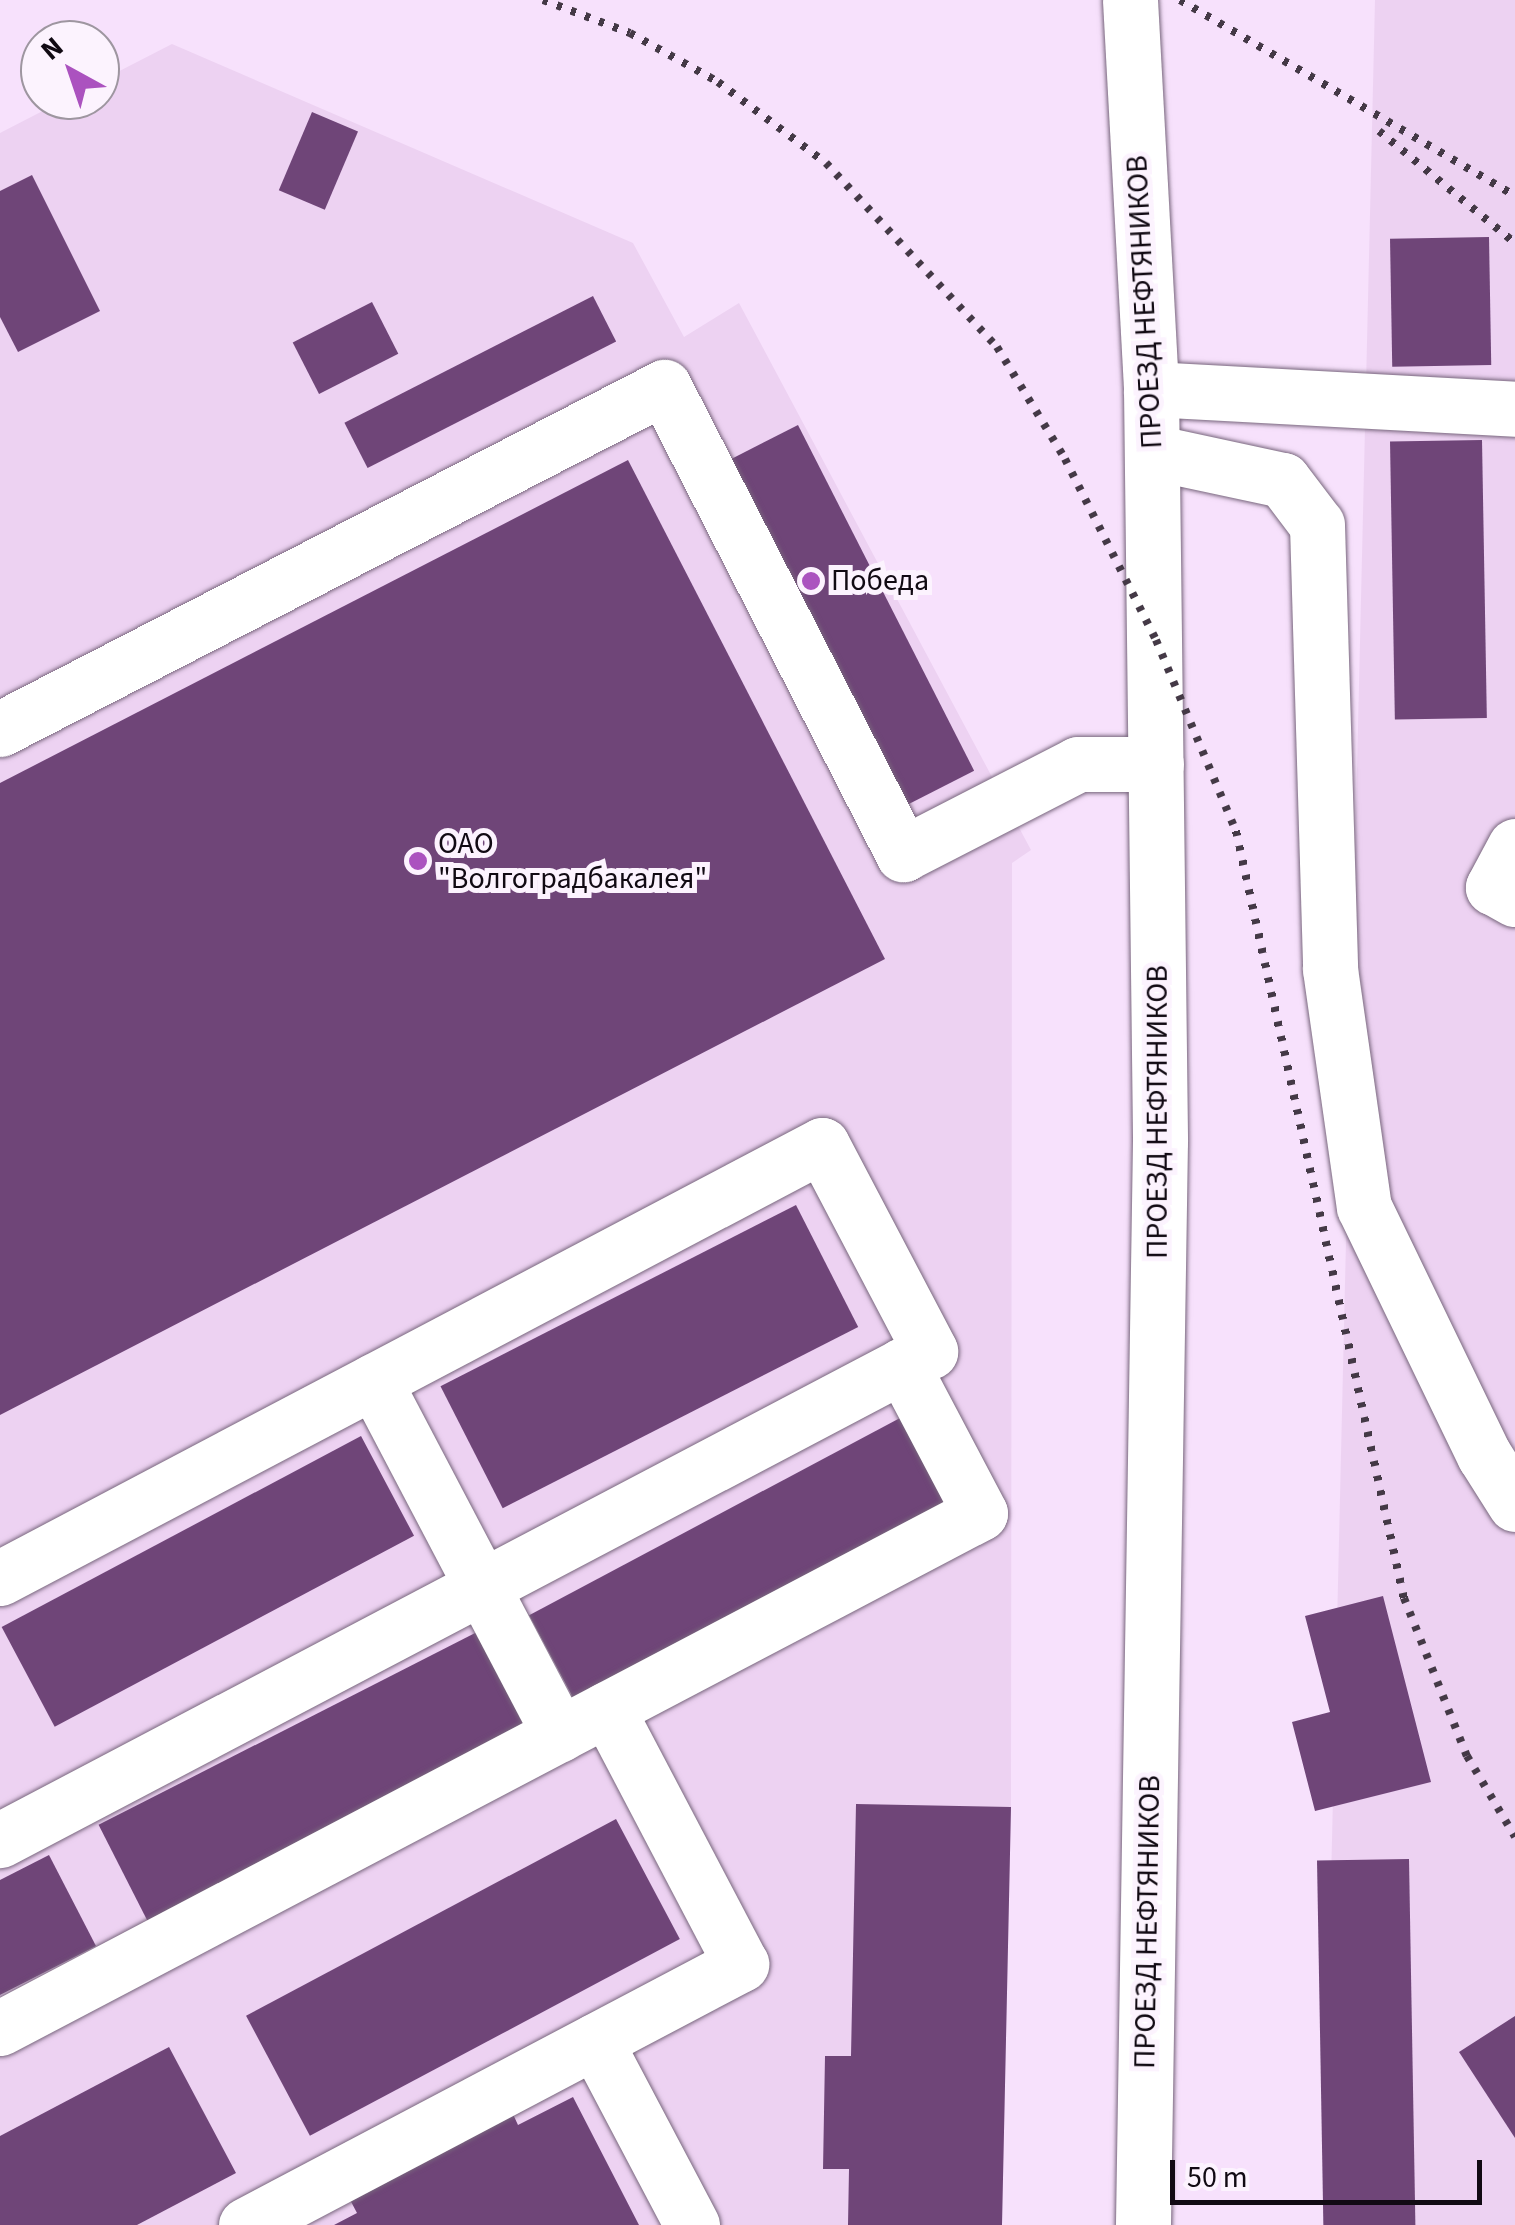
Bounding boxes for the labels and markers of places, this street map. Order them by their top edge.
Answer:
place label: Победа [831,563,929,599]
marker: Победа [800,570,822,592]
place label: ОАО "Волгоградбакалея" [438,826,707,896]
marker: ОАО "Волгоградбакалея" [407,850,429,872]

